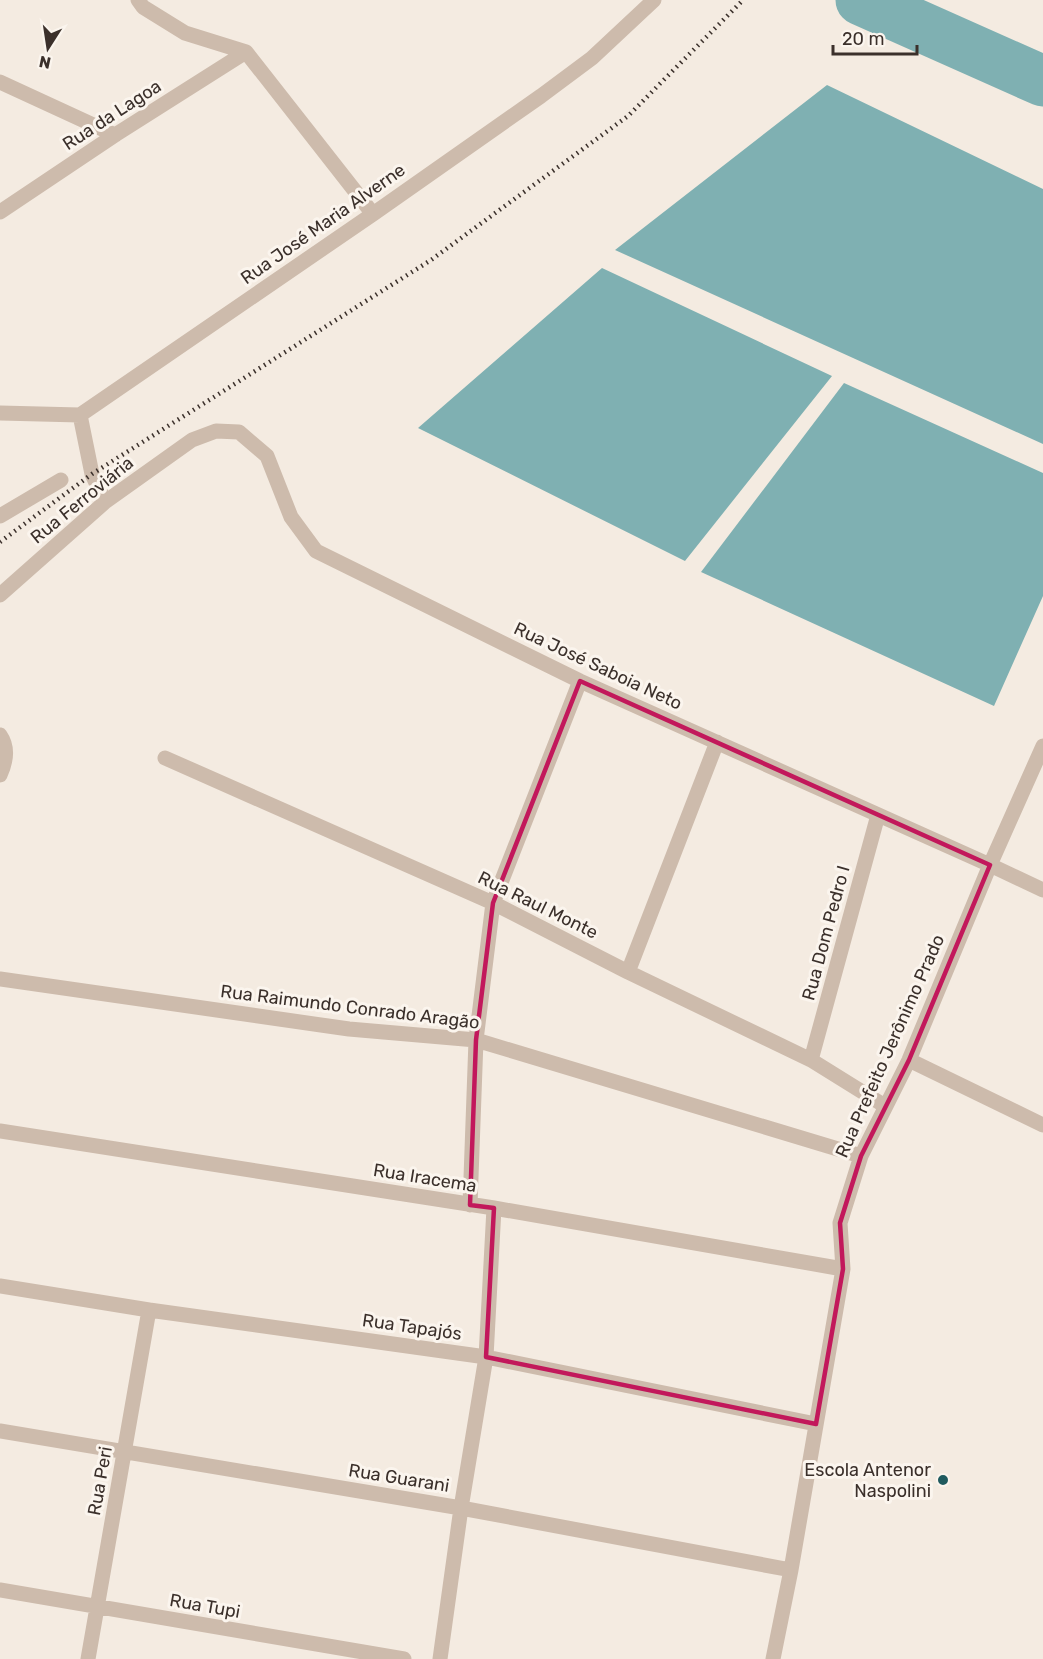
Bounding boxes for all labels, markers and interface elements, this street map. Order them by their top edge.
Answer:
north arrow [18,18,78,78]
scale bar [833,18,917,56]
text: 20 m [842,28,884,50]
text: N [37,52,53,73]
street label: Rua da Lagoa [59,75,165,155]
street label: Rua José Maria Alverne [237,159,409,289]
street label: Rua Ferroviária [26,452,138,548]
street label: Rua José Saboia Neto [510,617,686,715]
street label: Rua Dom Pedro I [797,863,855,1003]
street label: Rua Raul Monte [474,866,602,944]
street label: Rua Prefeito Jerônimo Prado [831,931,949,1161]
street label: Rua Raimundo Conrado Aragão [219,980,481,1034]
street label: Rua Iracema [372,1159,478,1197]
street label: Rua Tapajós [361,1309,463,1345]
street label: Rua Peri [83,1445,117,1517]
street label: Rua Guarani [347,1459,451,1497]
place label: Escola Antenor Naspolini [804,1459,931,1502]
marker: Escola Antenor Naspolini [936,1473,950,1487]
street label: Rua Tupi [168,1589,242,1623]

